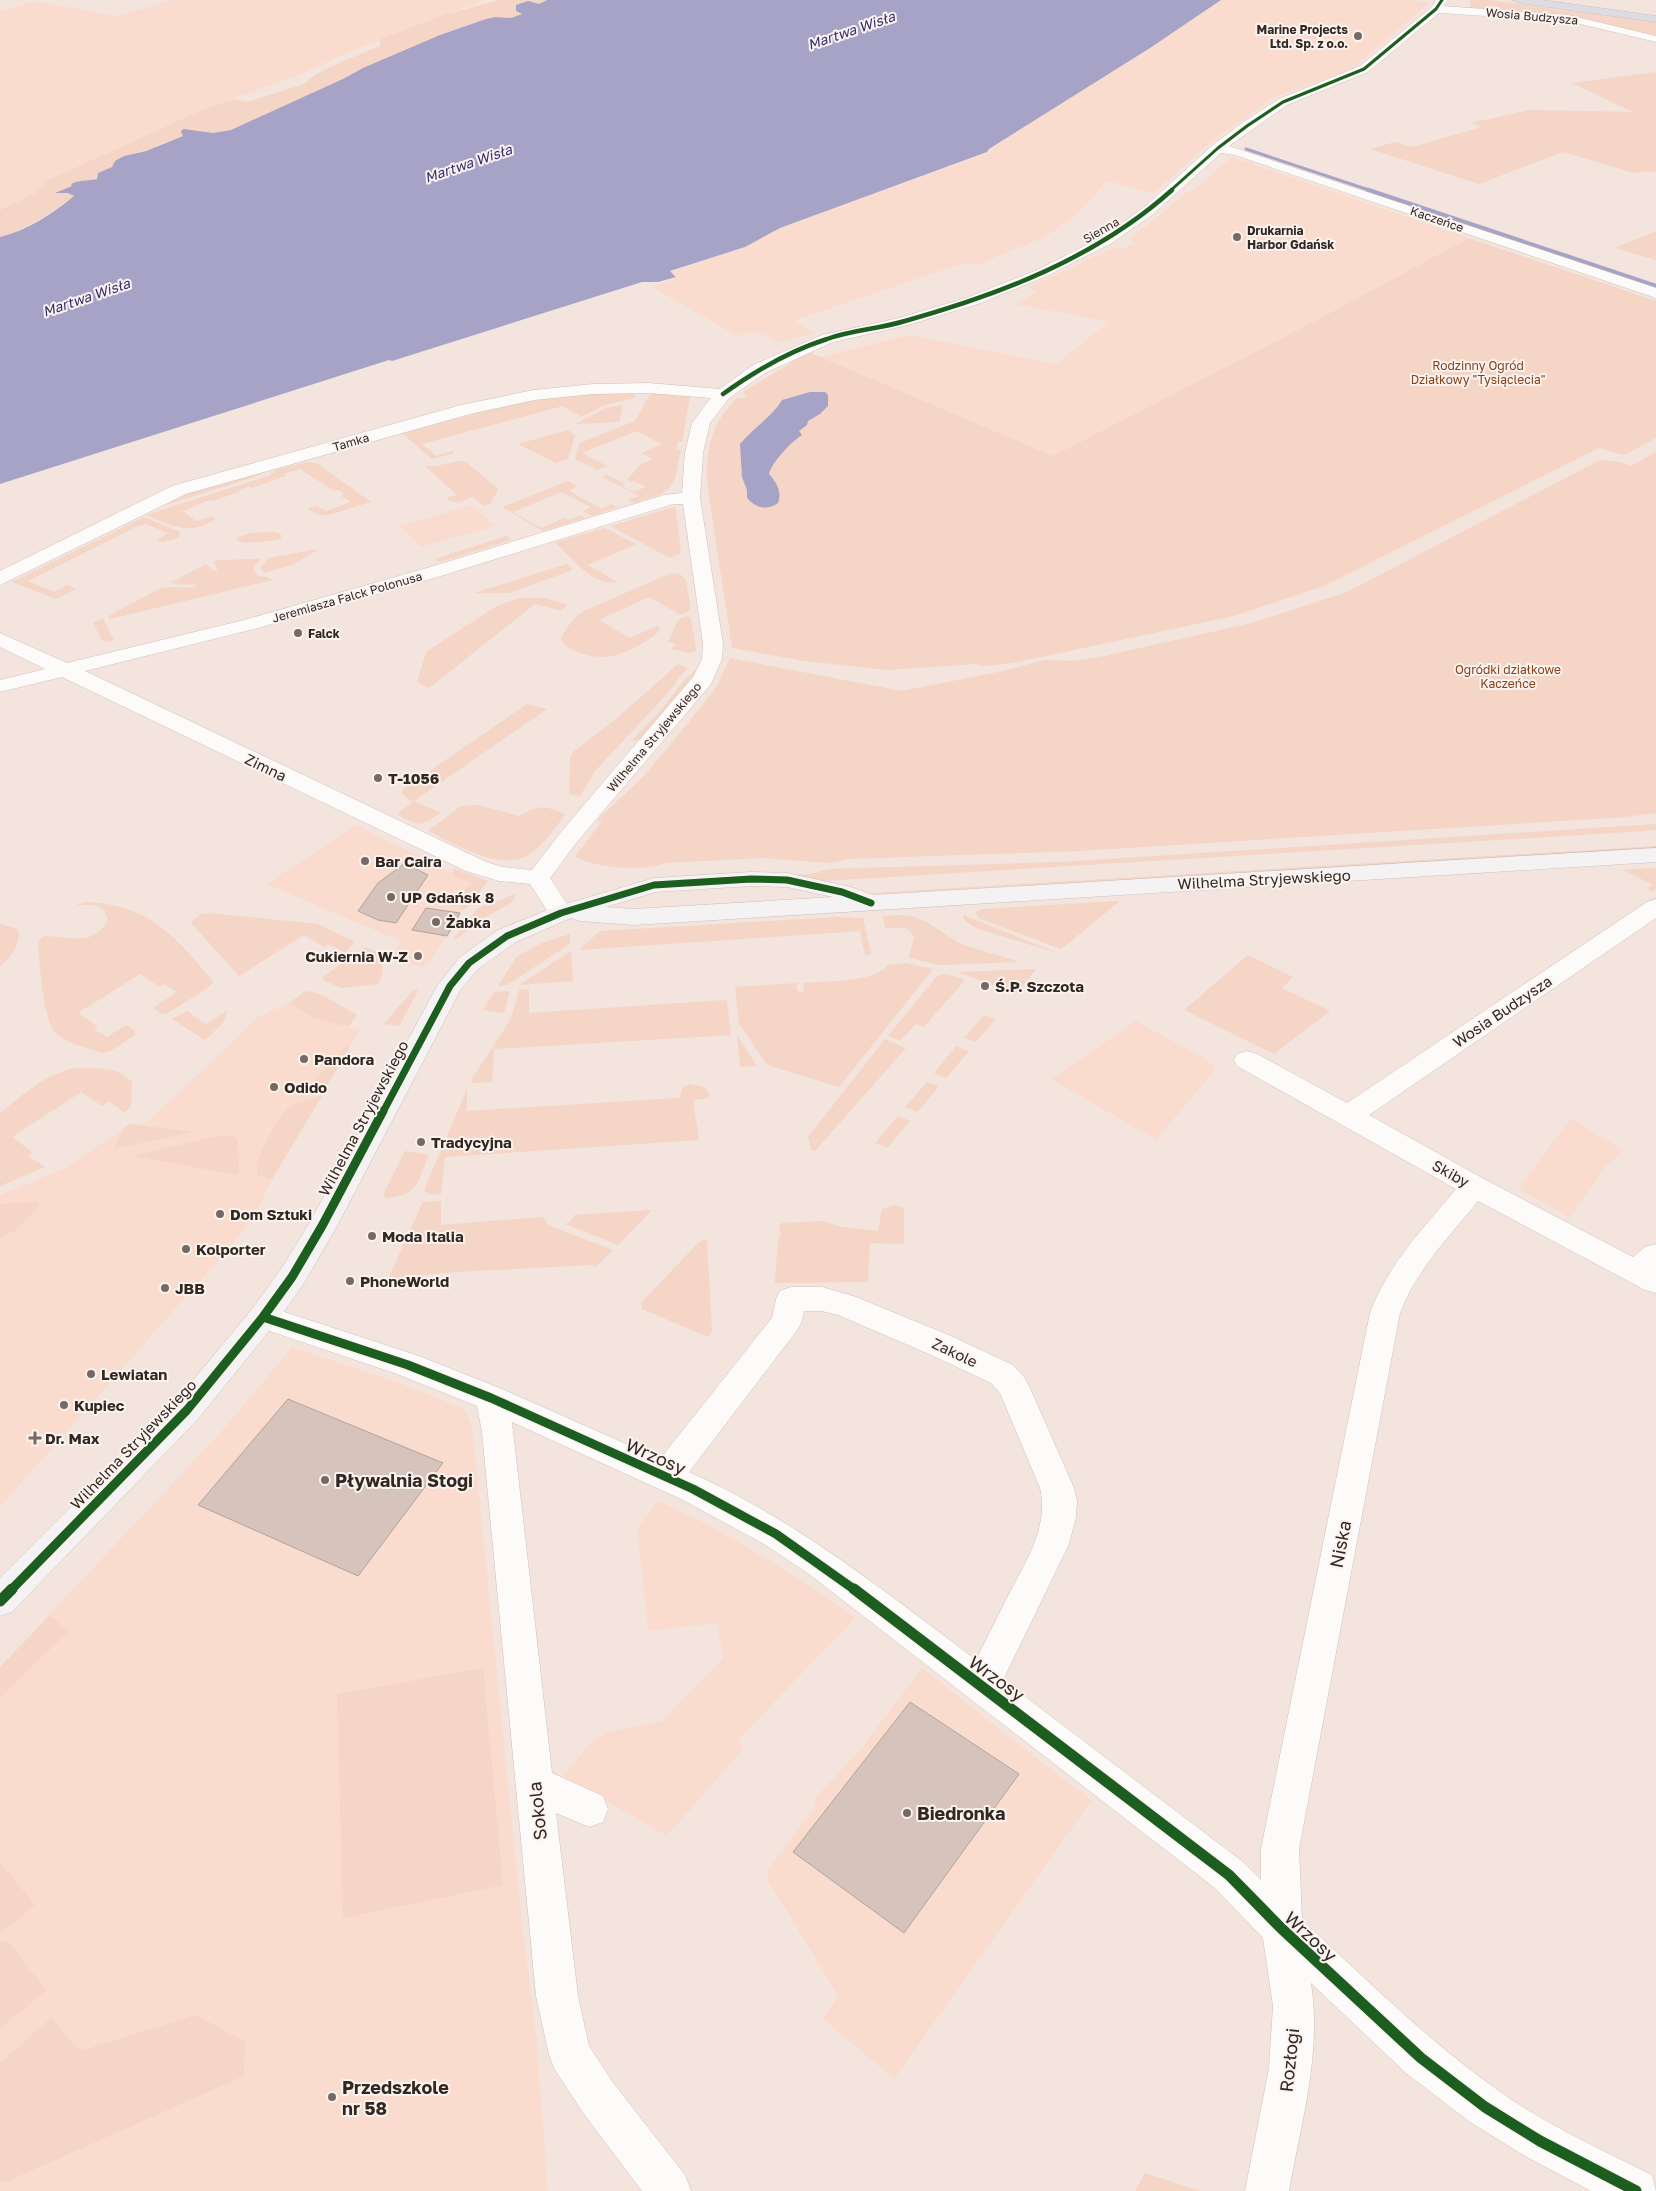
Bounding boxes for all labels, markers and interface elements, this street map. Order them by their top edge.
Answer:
street label: Wosia Budzysza [1485,4,1579,28]
water label: Martwa Wisła [805,7,898,53]
place label: Marine Projects Ltd. Sp. z o.o. [1257,22,1348,51]
marker: Marine Projects Ltd. Sp. z o.o. [1352,30,1364,42]
water label: Martwa Wisła [422,140,515,186]
street label: Kaczeńce [1408,203,1466,235]
street label: Sienna [1080,214,1122,246]
place label: Drukarnia Harbor Gdańsk [1247,223,1334,252]
marker: Drukarnia Harbor Gdańsk [1231,231,1243,243]
water label: Martwa Wisła [40,274,133,320]
park label: Rodzinny Ogród Działkowy "Tysiąclecia" [1411,358,1545,387]
street label: Tamka [331,430,371,454]
street label: Jeremiasza Falck Polonusa [270,568,424,626]
place label: Falck [308,626,340,641]
marker: Falck [292,627,304,639]
park label: Ogródki działkowe Kaczeńce [1455,662,1561,691]
street label: Wilhelma Stryjewskiego [604,679,704,795]
street label: Zimna [242,749,290,785]
place label: T-1056 [388,769,439,787]
marker: T-1056 [372,772,384,784]
place label: Bar Caira [375,852,442,870]
marker: Bar Caira [359,855,371,867]
street label: Wilhelma Stryjewskiego [1177,865,1351,893]
place label: UP Gdańsk 8 [401,888,494,906]
marker: UP Gdańsk 8 [385,891,397,903]
place label: Żabka [446,913,491,931]
marker: Żabka [430,916,442,928]
place label: Cukiernia W-Z [305,947,408,965]
marker: Cukiernia W-Z [412,950,424,962]
street label: Wosia Budzysza [1449,971,1555,1051]
place label: Ś.P. Szczota [995,977,1084,995]
marker: Ś.P. Szczota [979,980,991,992]
street label: Wilhelma Stryjewskiego [314,1037,412,1199]
place label: Pandora [314,1050,374,1068]
marker: Pandora [298,1053,310,1065]
place label: Odido [284,1078,327,1096]
marker: Odido [268,1081,280,1093]
place label: Tradycyjna [431,1133,512,1151]
marker: Tradycyjna [415,1136,427,1148]
street label: Skiby [1429,1156,1473,1191]
place label: Dom Sztuki [230,1205,312,1223]
marker: Dom Sztuki [214,1208,226,1220]
place label: Moda Italia [382,1227,464,1245]
marker: Moda Italia [366,1230,378,1242]
place label: Kolporter [196,1240,266,1258]
marker: Kolporter [180,1243,192,1255]
place label: PhoneWorld [360,1272,449,1290]
marker: PhoneWorld [344,1275,356,1287]
place label: JBB [175,1279,205,1297]
marker: JBB [159,1282,171,1294]
street label: Zakole [929,1334,981,1370]
place label: Lewiatan [101,1365,167,1383]
marker: Lewiatan [85,1368,97,1380]
street label: Wilhelma Stryjewskiego [66,1375,200,1513]
place label: Kupiec [74,1396,125,1414]
marker: Kupiec [58,1399,70,1411]
place label: Dr. Max [45,1429,100,1447]
marker: Dr. Max [29,1432,41,1444]
street label: Wrzosy [622,1433,690,1479]
place label: Pływalnia Stogi [335,1469,473,1491]
marker: Pływalnia Stogi [319,1474,331,1486]
street label: Niska [1325,1518,1355,1570]
street label: Wrzosy [965,1650,1029,1706]
street label: Sokola [523,1781,551,1841]
place label: Biedronka [917,1802,1005,1824]
marker: Biedronka [901,1807,913,1819]
street label: Wrzosy [1280,1906,1342,1966]
street label: Rozłogi [1275,2027,1303,2093]
place label: Przedszkole nr 58 [342,2076,449,2119]
marker: Przedszkole nr 58 [326,2091,338,2103]

